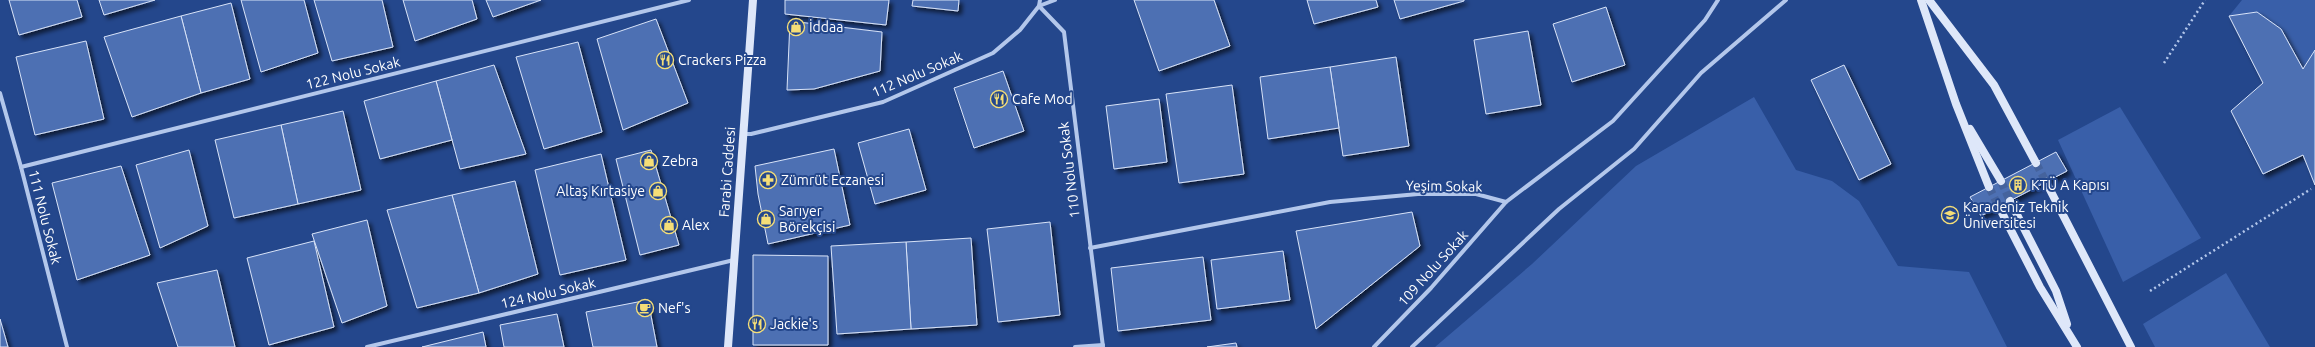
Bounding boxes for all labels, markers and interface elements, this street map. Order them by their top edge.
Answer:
shop icon: İddaa [786,17,806,37]
place label: İddaa [809,19,843,35]
street label: 112 Nolu Sokak [869,48,965,100]
restaurant icon: Crackers Pizza [655,50,675,70]
place label: Crackers Pizza [678,52,767,68]
street label: 122 Nolu Sokak [304,54,402,92]
restaurant icon: Cafe Mod [989,89,1009,109]
place label: Cafe Mod [1012,91,1073,107]
street label: 110 Nolu Sokak [1055,121,1083,219]
street label: Farabi Caddesi [716,126,738,218]
shop icon: Zebra [639,151,659,171]
place label: Zebra [662,153,698,169]
street label: 111 Nolu Sokak [26,168,64,266]
pharmacy icon: Zümrüt Eczanesi [758,170,778,190]
place label: Zümrüt Eczanesi [781,172,884,188]
building icon: KTÜ A Kapısı [2008,175,2028,195]
place label: KTÜ A Kapısı [2031,176,2109,193]
street label: Yeşim Sokak [1405,177,1483,195]
shop icon: Altaş Kırtasiye [648,181,668,201]
place label: Altaş Kırtasiye [556,183,645,199]
place label: Karadeniz Teknik Üniversitesi [1963,199,2069,231]
place label: Sarıyer Börekçisi [779,203,835,235]
school or university icon: Karadeniz Teknik Üniversitesi [1940,205,1960,225]
shop icon: Sarıyer Börekçisi [756,209,776,229]
shop icon: Alex [659,215,679,235]
place label: Alex [682,217,710,233]
street label: 109 Nolu Sokak [1395,227,1471,309]
street label: 124 Nolu Sokak [499,274,597,312]
cafe icon: Nef's [635,298,655,318]
place label: Nef's [658,300,691,316]
restaurant icon: Jackie's [747,314,767,334]
place label: Jackie's [770,316,818,332]

